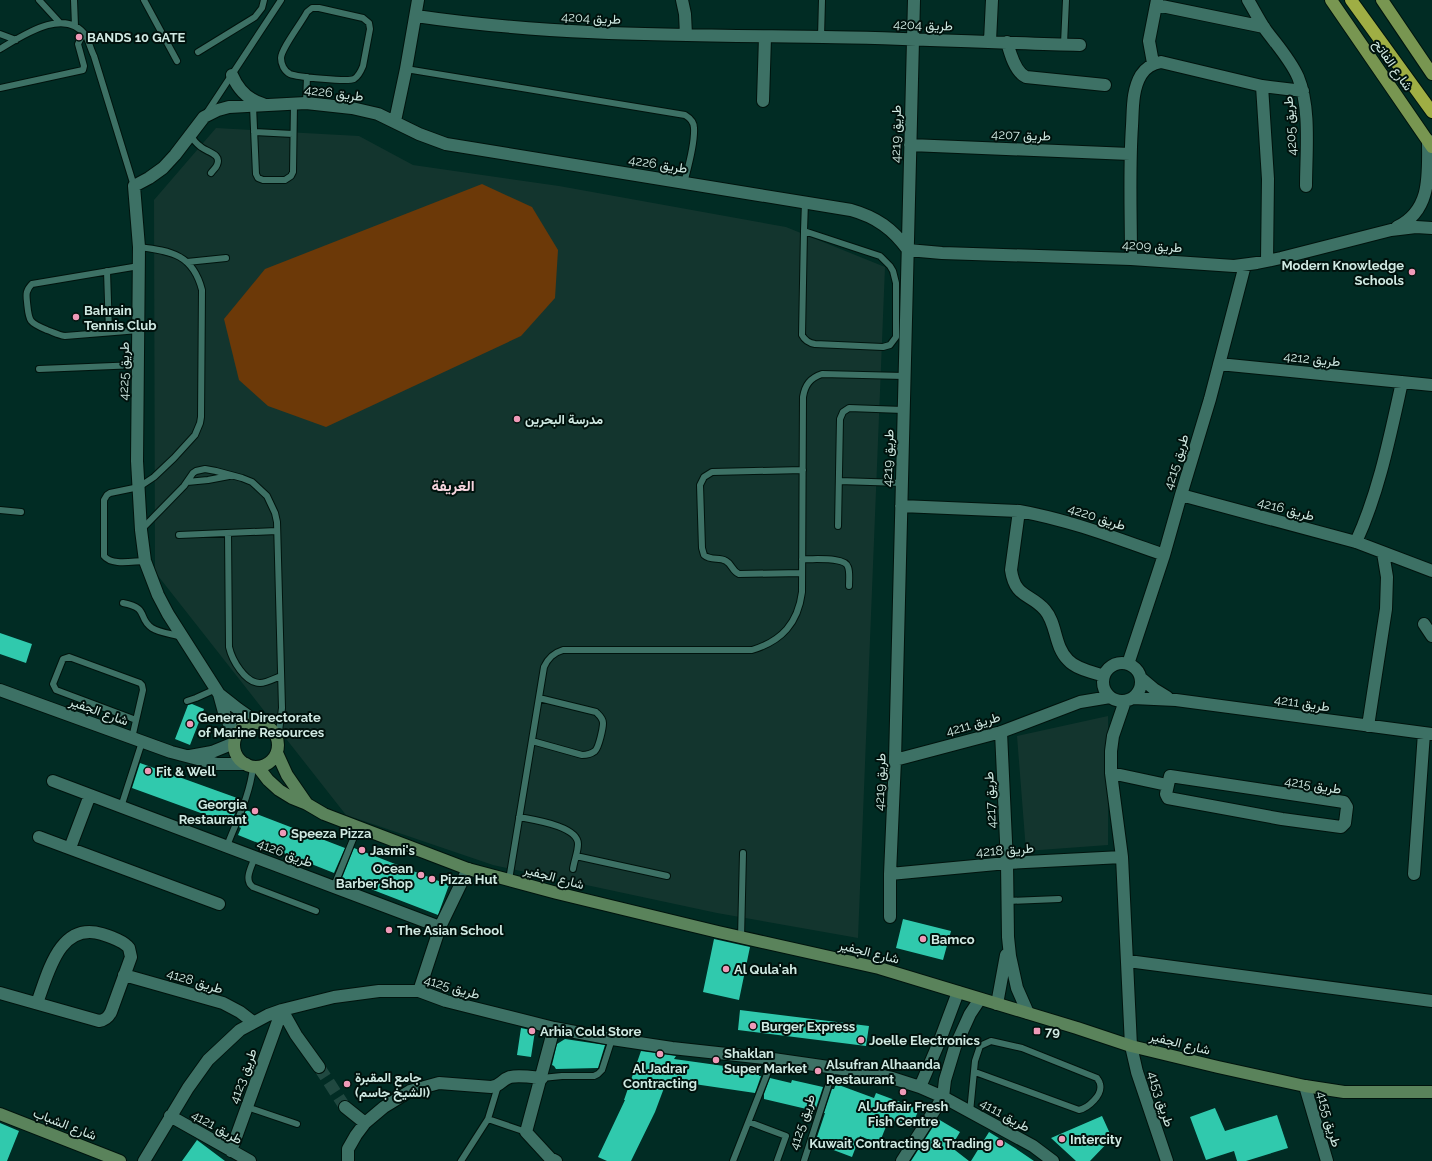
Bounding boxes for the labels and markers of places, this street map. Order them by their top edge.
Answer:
place label: BANDS 10 GATE [87,30,186,45]
marker: BANDS 10 GATE [74,32,84,42]
place label: Modern Knowledge Schools [1281,258,1405,288]
marker: Modern Knowledge Schools [1407,267,1417,277]
place label: Bahrain Tennis Club [84,303,156,333]
marker: Bahrain Tennis Club [71,312,81,322]
place label: مدرسة البحرين [525,412,603,428]
marker: مدرسة البحرين [512,414,522,424]
place label: General Directorate of Marine Resources [198,710,325,740]
marker: General Directorate of Marine Resources [185,719,195,729]
place label: Fit & Well [156,764,216,779]
marker: Fit & Well [143,766,153,776]
place label: Georgia Restaurant [179,797,248,827]
marker: Georgia Restaurant [250,806,260,816]
place label: Speeza Pizza [291,826,372,841]
marker: Speeza Pizza [278,828,288,838]
place label: Jasmi's [370,843,415,858]
marker: Jasmi's [357,845,367,855]
place label: Ocean Barber Shop [336,861,413,891]
marker: Ocean Barber Shop [416,870,426,880]
place label: Pizza Hut [440,872,498,887]
marker: Pizza Hut [427,874,437,884]
place label: The Asian School [397,923,504,938]
marker: The Asian School [384,925,394,935]
place label: Bamco [931,932,975,947]
marker: Bamco [918,934,928,944]
place label: Al Qula'ah [734,962,797,977]
marker: Al Qula'ah [721,964,731,974]
place label: Burger Express [761,1019,856,1034]
marker: Burger Express [748,1021,758,1031]
place label: Arhia Cold Store [540,1024,641,1039]
place label: 79 [1045,1024,1060,1039]
marker: Arhia Cold Store [527,1026,537,1036]
marker: 79 [1032,1026,1042,1036]
place label: Joelle Electronics [869,1033,980,1048]
marker: Joelle Electronics [856,1035,866,1045]
place label: Shaklan Super Market [724,1046,807,1076]
marker: Al Jadrar Contracting [655,1049,665,1059]
marker: Shaklan Super Market [711,1055,721,1065]
place label: Alsufran Alhaanda Restaurant [826,1057,941,1087]
place label: Al Jadrar Contracting [623,1061,697,1091]
marker: Alsufran Alhaanda Restaurant [813,1066,823,1076]
place label: جامع المقبرة (الشيخ جاسم) [355,1070,430,1102]
marker: جامع المقبرة (الشيخ جاسم) [342,1079,352,1089]
marker: Al Juffair Fresh Fish Centre [898,1087,908,1097]
place label: Al Juffair Fresh Fish Centre [858,1099,948,1129]
place label: Intercity [1070,1132,1122,1147]
marker: Intercity [1057,1134,1067,1144]
place label: Kuwait Contracting & Trading [809,1136,992,1151]
marker: Kuwait Contracting & Trading [995,1138,1005,1148]

